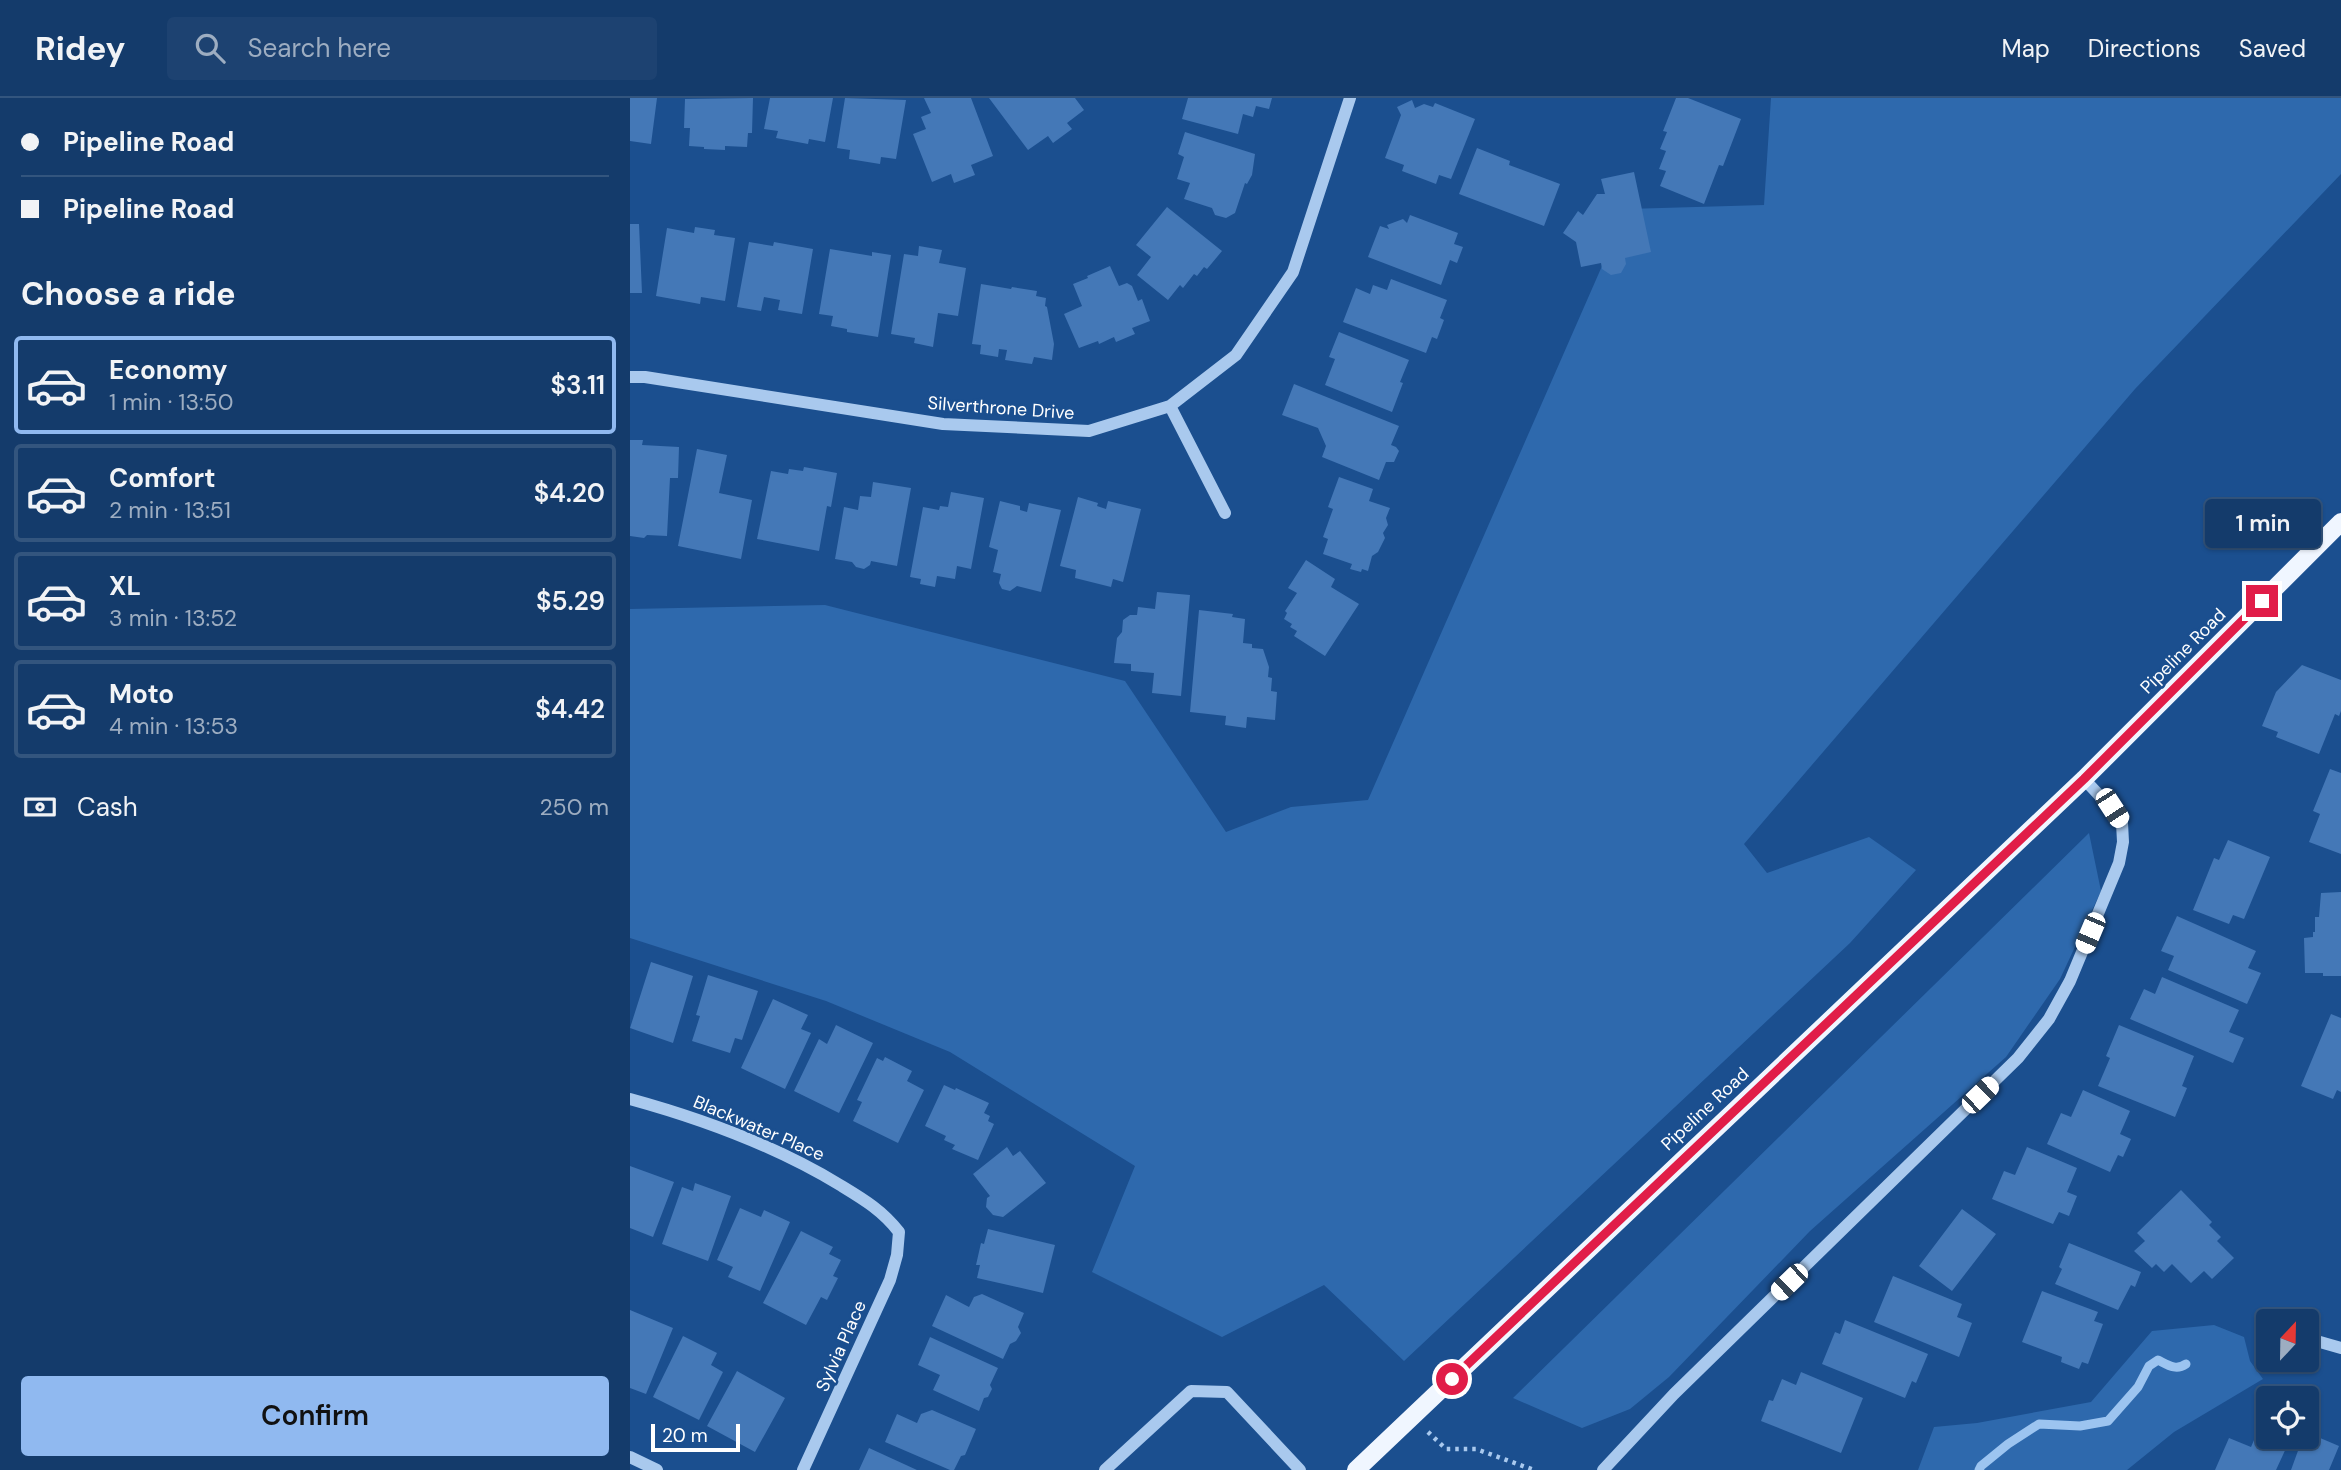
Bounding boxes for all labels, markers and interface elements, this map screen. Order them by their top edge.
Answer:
search box [167,17,657,80]
text: Ridey [35,27,125,70]
icon: search [191,29,229,67]
text: Search here [247,31,391,65]
text: Map [2002,33,2050,64]
text: Directions [2088,33,2201,64]
text: Saved [2239,33,2306,64]
text: Pipeline Road [63,125,234,159]
text: Pipeline Road [63,192,234,226]
text: Choose a ride [21,273,236,315]
text: Economy [109,353,227,387]
icon: car [25,354,88,417]
text: $3.11 [550,368,605,402]
text: 1 min · 13:50 [109,387,233,417]
street label: Silverthrone Drive [927,391,1075,425]
text: Comfort [109,461,215,495]
icon: car [25,462,88,525]
text: $4.20 [534,476,605,510]
text: 2 min · 13:51 [109,495,231,525]
callout: 1 min [2204,500,2320,548]
text: 1 min [2236,508,2290,538]
text: XL [109,569,141,603]
icon: car [25,570,88,633]
text: $5.29 [536,584,605,618]
route end [2246,585,2278,617]
text: 3 min · 13:52 [109,603,237,633]
street label: Pipeline Road [2135,603,2231,699]
text: Moto [109,677,174,711]
icon: car [25,678,88,741]
text: $4.42 [535,692,605,726]
text: 4 min · 13:53 [109,711,238,741]
car [2092,785,2133,831]
icon: cash [21,788,59,826]
text: Cash [77,790,138,824]
text: 250 m [539,792,609,822]
car [2073,910,2108,956]
street label: Pipeline Road [1656,1062,1754,1156]
car [1958,1073,2003,1117]
street label: Blackwater Place [690,1090,828,1166]
car [1767,1260,1812,1304]
street label: Sylvia Place [810,1297,872,1395]
north arrow [2256,1309,2319,1372]
map controls [2256,1309,2319,1449]
route start [1436,1363,1468,1395]
button: Confirm [21,1376,609,1456]
button: locate [2256,1386,2319,1449]
scale bar [651,1421,740,1453]
text: 20 m [662,1423,708,1448]

